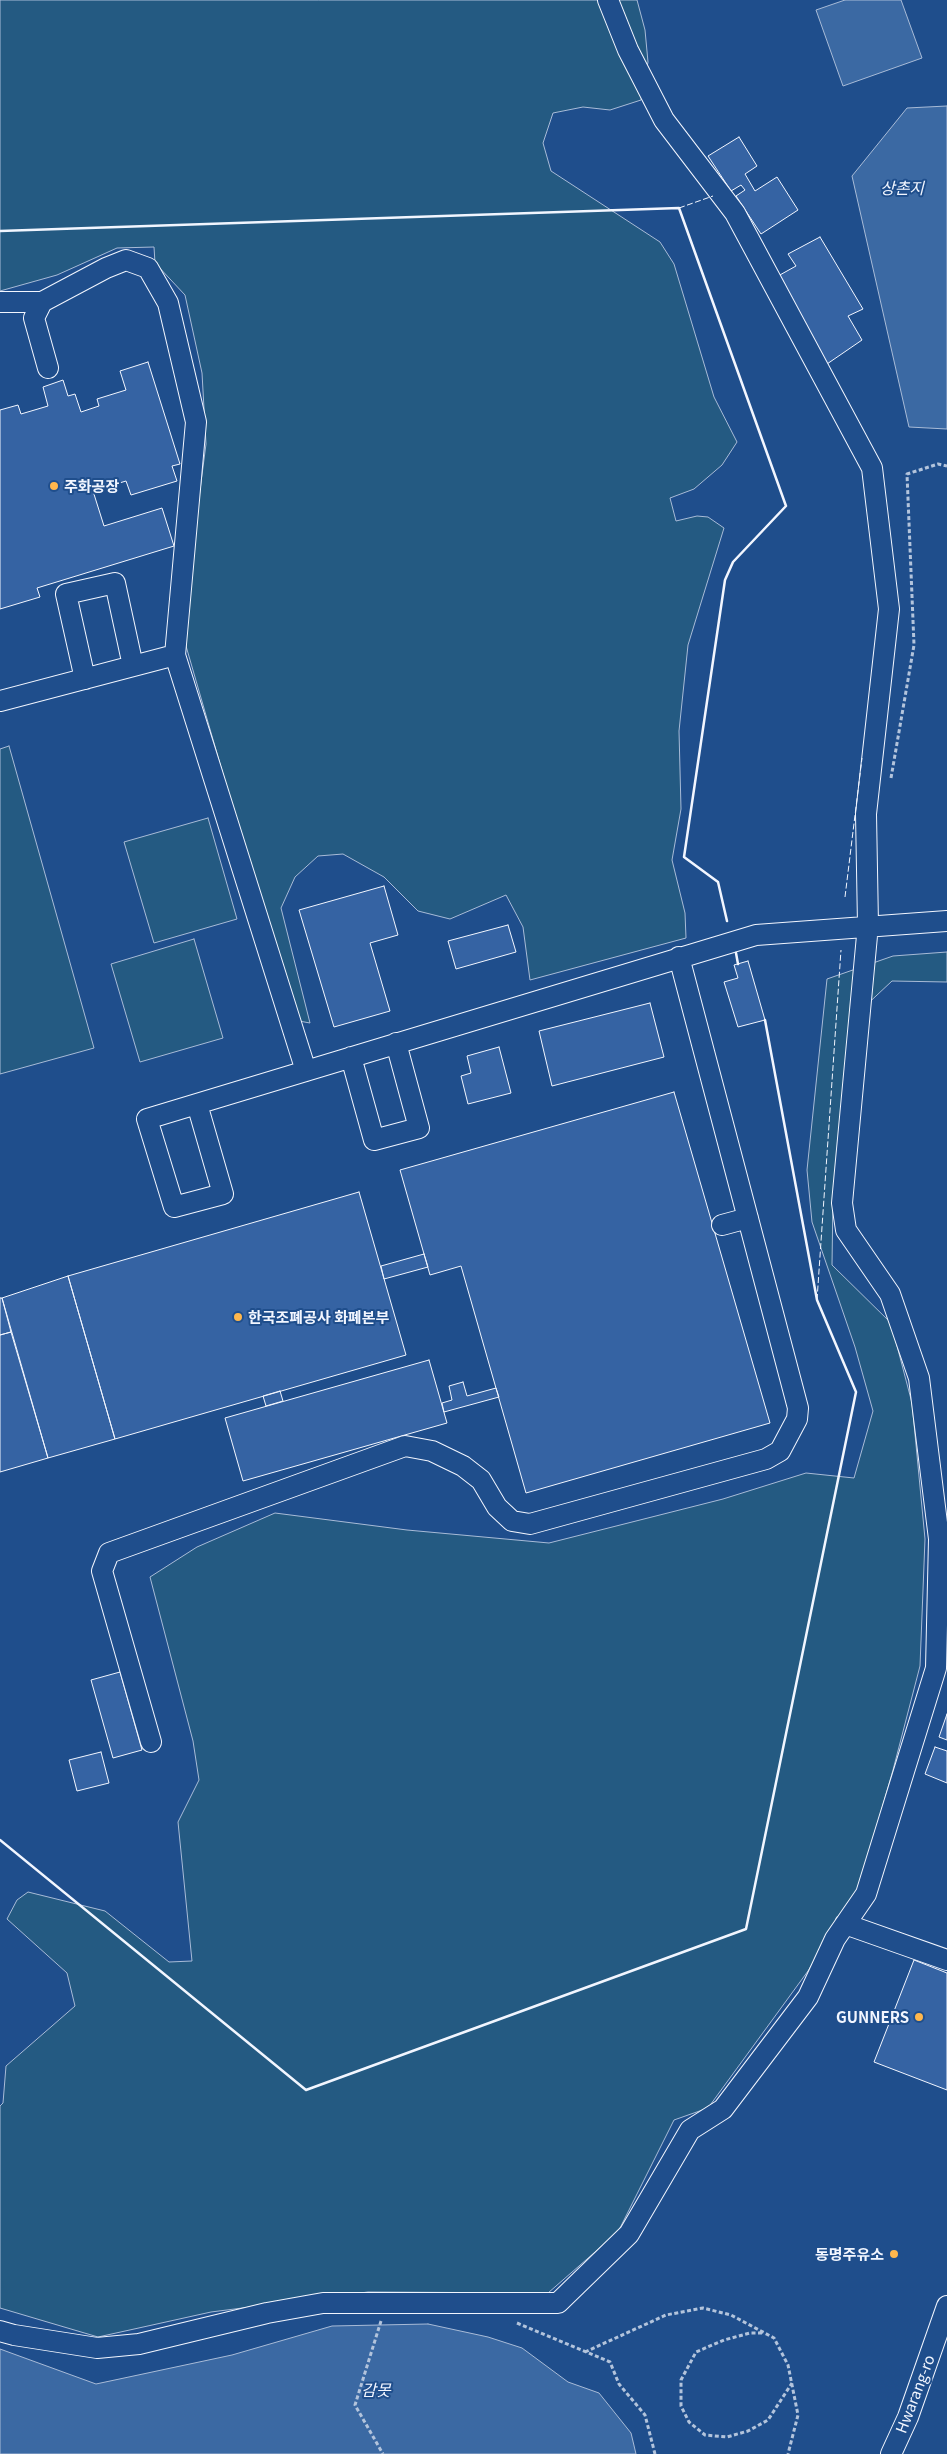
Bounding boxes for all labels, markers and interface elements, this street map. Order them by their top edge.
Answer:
water label: 상촌지 [880,178,924,198]
place label: 주화공장 [64,477,119,495]
marker: 주화공장 [48,480,60,492]
place label: 한국조폐공사 화폐본부 [248,1308,389,1326]
marker: 한국조폐공사 화폐본부 [232,1311,244,1323]
place label: GUNNERS [836,2008,909,2026]
marker: GUNNERS [913,2011,925,2023]
place label: 동명주유소 [815,2245,884,2263]
marker: 동명주유소 [888,2248,900,2260]
street label: Hwarang-ro [892,2352,938,2436]
water label: 감못 [361,2380,391,2400]

